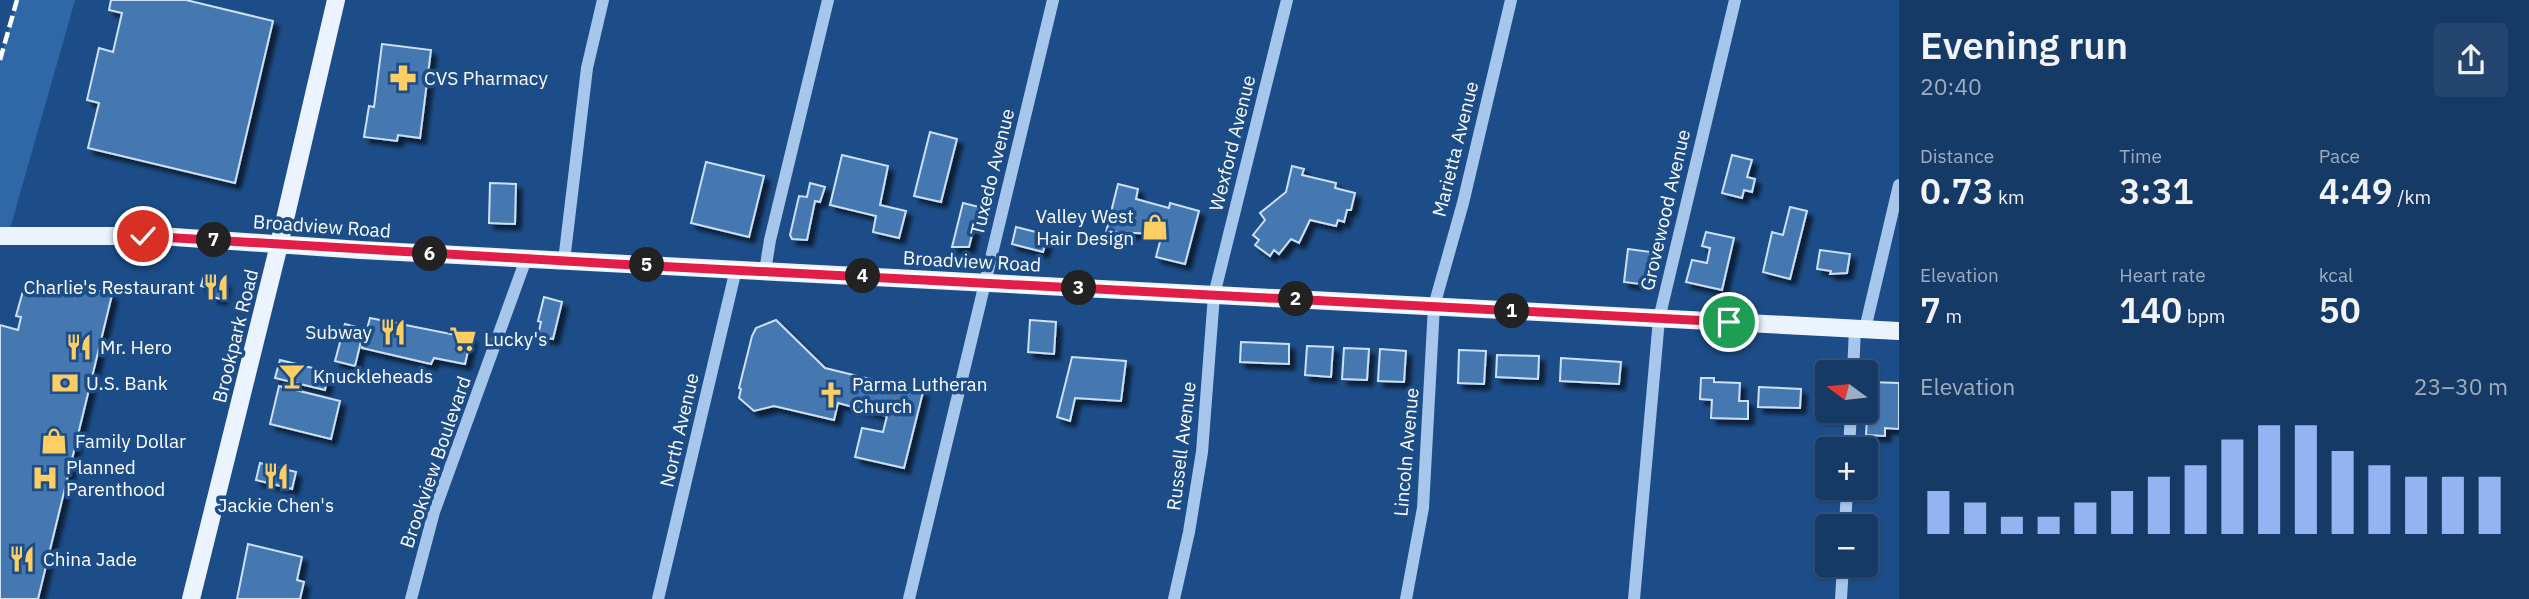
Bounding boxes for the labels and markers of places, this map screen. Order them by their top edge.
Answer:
pharmacy icon: CVS Pharmacy [388,63,418,93]
place label: CVS Pharmacy [424,66,548,90]
place label: Valley West Hair Design [1035,204,1134,250]
pin [113,206,173,266]
shop icon: Valley West Hair Design [1140,212,1170,242]
pin: 7 [196,222,232,258]
pin: 6 [412,236,448,272]
pin: 5 [630,247,664,282]
pin: 4 [846,258,880,294]
pin: 3 [1062,270,1096,306]
restaurant icon: Charlie's Restaurant [201,272,231,302]
place label: Charlie's Restaurant [23,275,195,299]
pin: 2 [1278,282,1314,316]
pin [1699,292,1759,352]
pin: 1 [1494,294,1530,328]
restaurant icon: Subway [378,317,408,347]
place label: Subway [305,320,373,344]
supermarket icon: Lucky's [448,324,478,354]
place label: Lucky's [484,327,547,351]
restaurant icon: Mr. Hero [64,332,94,362]
place label: Mr. Hero [100,335,172,359]
bar icon: Knuckleheads [277,361,307,391]
place label: Knuckleheads [313,364,433,388]
bank icon: U.S. Bank [50,368,80,398]
place label: U.S. Bank [86,371,168,395]
place label: Parma Lutheran Church [852,372,988,418]
church icon: Parma Lutheran Church [816,380,846,410]
shop icon: Family Dollar [39,426,69,456]
place label: Family Dollar [75,429,186,453]
place label: Planned Parenthood [66,455,165,501]
restaurant icon: Jackie Chen's [261,461,291,491]
hospital icon: Planned Parenthood [30,463,60,493]
place label: Jackie Chen's [218,493,334,517]
restaurant icon: China Jade [7,544,37,574]
place label: China Jade [43,547,137,571]

